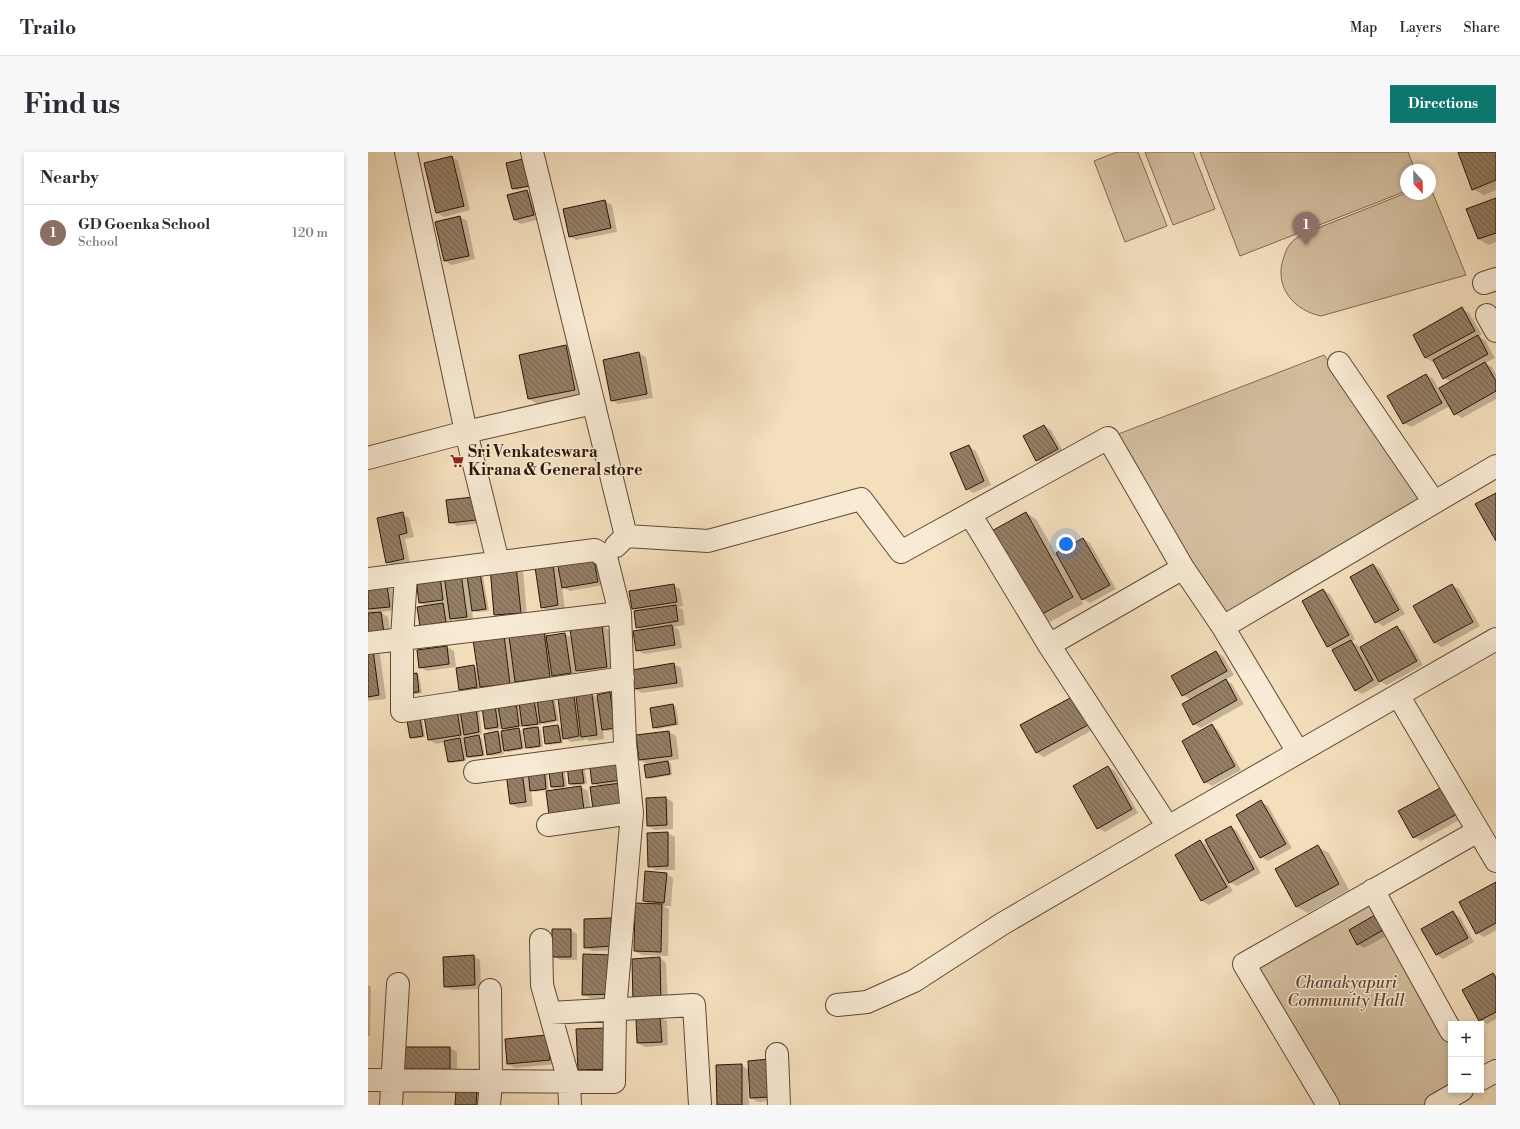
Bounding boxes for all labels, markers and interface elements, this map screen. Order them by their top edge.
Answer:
text: Trailo [20,16,76,40]
text: Map [1350,19,1377,37]
text: Layers [1399,19,1442,37]
text: Share [1464,19,1500,37]
button: Directions [1390,85,1496,123]
text: Find us [24,87,120,122]
north arrow [1400,164,1436,200]
text: Nearby [40,167,99,189]
pin: 1 [1293,212,1319,245]
text: GD Goenka School [78,215,210,234]
text: 1 [50,225,56,241]
text: 120 m [292,225,328,241]
text: School [78,234,118,250]
place label: Sri Venkateswara Kirana & General store [468,442,643,480]
supermarket icon: Sri Venkateswara Kirana & General store [449,453,465,469]
your location [1056,534,1076,554]
park label: Chanakyapuri Community Hall [1287,973,1405,1011]
map controls [1448,1021,1484,1093]
button: + [1448,1021,1484,1057]
button: − [1448,1057,1484,1093]

